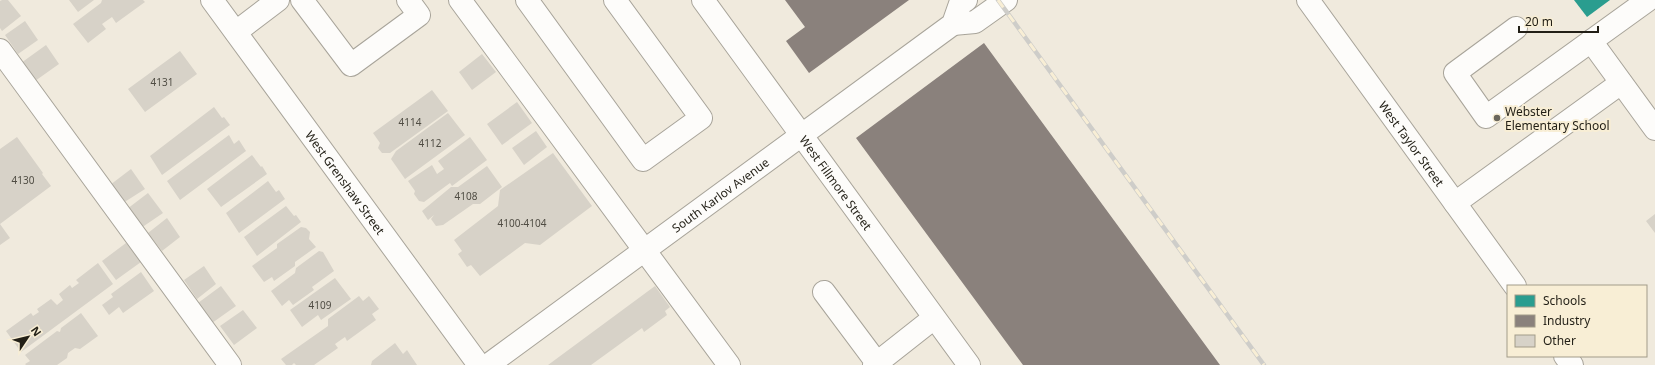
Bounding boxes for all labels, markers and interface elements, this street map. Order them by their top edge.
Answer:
scale bar [1519,8,1598,34]
text: 20 m [1525,13,1553,30]
house number: 4131 [151,75,173,89]
street label: West Taylor Street [1375,97,1449,190]
place label: Webster Elementary School [1505,103,1610,134]
marker: Webster Elementary School [1492,113,1502,123]
house number: 4114 [399,115,422,129]
street label: West Grenshaw Street [302,127,389,238]
street label: West Fillmore Street [796,132,877,234]
house number: 4112 [419,136,442,150]
street label: South Karlov Avenue [668,153,773,236]
house number: 4130 [12,173,35,187]
house number: 4108 [455,189,478,203]
house number: 4100-4104 [498,216,547,230]
legend [1507,285,1647,357]
text: Schools [1543,292,1586,309]
house number: 4109 [309,298,332,312]
text: Industry [1543,312,1591,329]
north arrow [8,317,48,357]
text: N [28,323,45,339]
text: Other [1543,332,1576,349]

